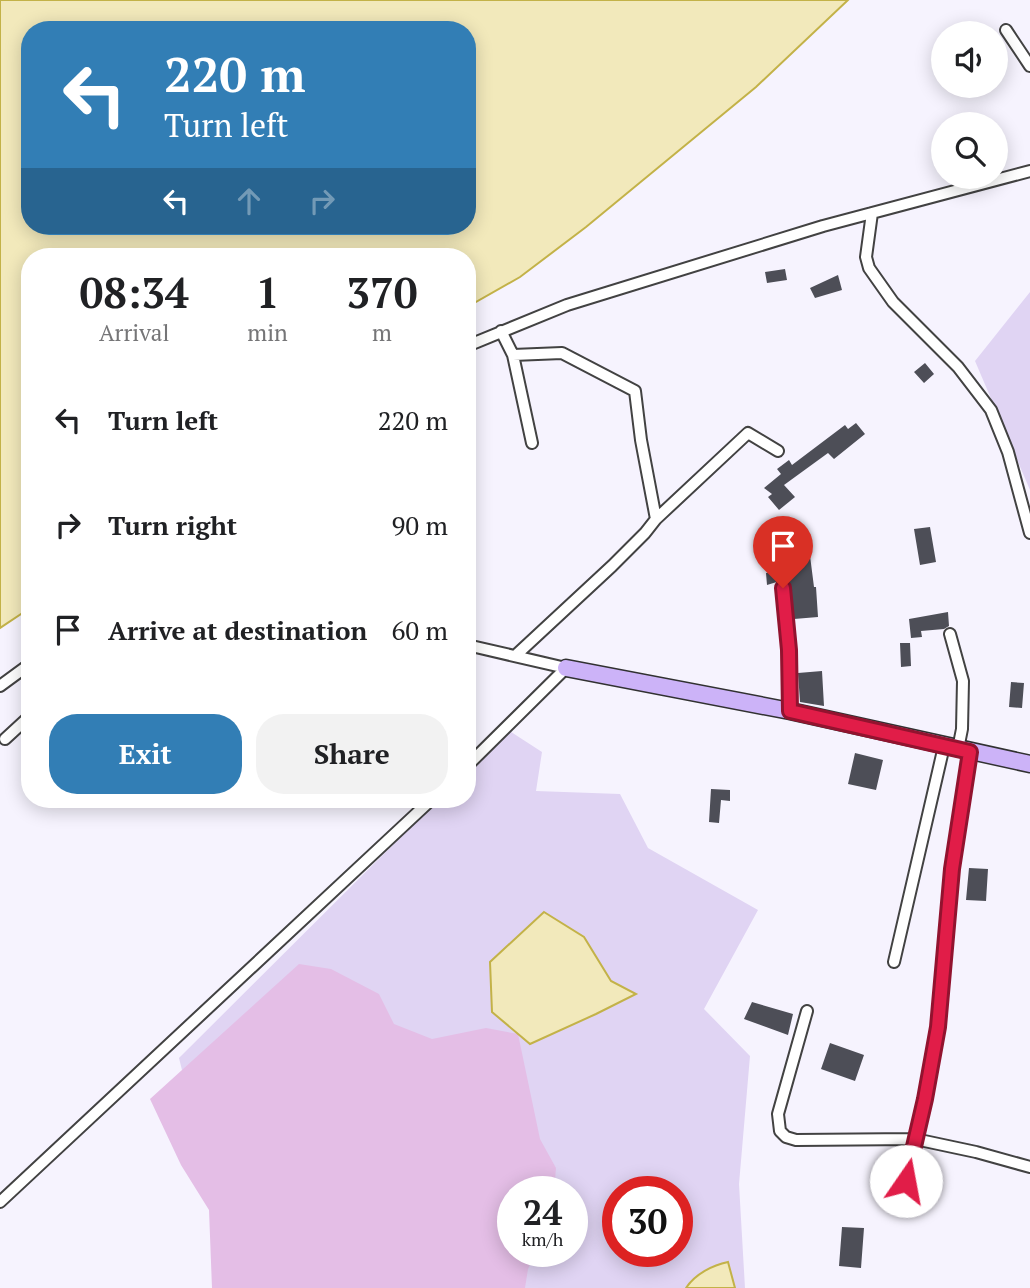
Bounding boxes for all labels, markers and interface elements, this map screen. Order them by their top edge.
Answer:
map controls [931,21,1008,189]
button: sound [931,21,1008,98]
text: 220 m [164,41,306,106]
icon: left [49,49,140,140]
text: Turn left [164,104,288,146]
button: search [931,112,1008,189]
icon: left [157,182,195,220]
icon: ahead [230,182,268,220]
icon: right [303,182,341,220]
text: 08:34 [80,264,189,320]
text: 1 [256,264,279,320]
text: 370 [346,264,417,320]
text: Arrival [99,317,169,348]
text: min [247,317,288,348]
text: m [372,317,392,348]
icon: left [49,401,87,439]
text: Turn left [108,403,218,437]
text: 220 m [378,403,448,437]
icon: right [49,506,87,544]
text: Turn right [108,508,237,542]
text: 90 m [392,508,448,542]
pin [753,516,813,588]
icon: arrive [764,527,802,565]
icon: arrive [49,611,87,649]
text: Arrive at destination [108,613,367,647]
text: 60 m [392,613,448,647]
button: Exit [49,714,242,794]
button: Share [256,714,448,794]
position arrow [869,1144,943,1218]
speed limit sign: 30 [602,1176,693,1267]
text: 24 [523,1189,562,1235]
text: km/h [522,1227,563,1251]

